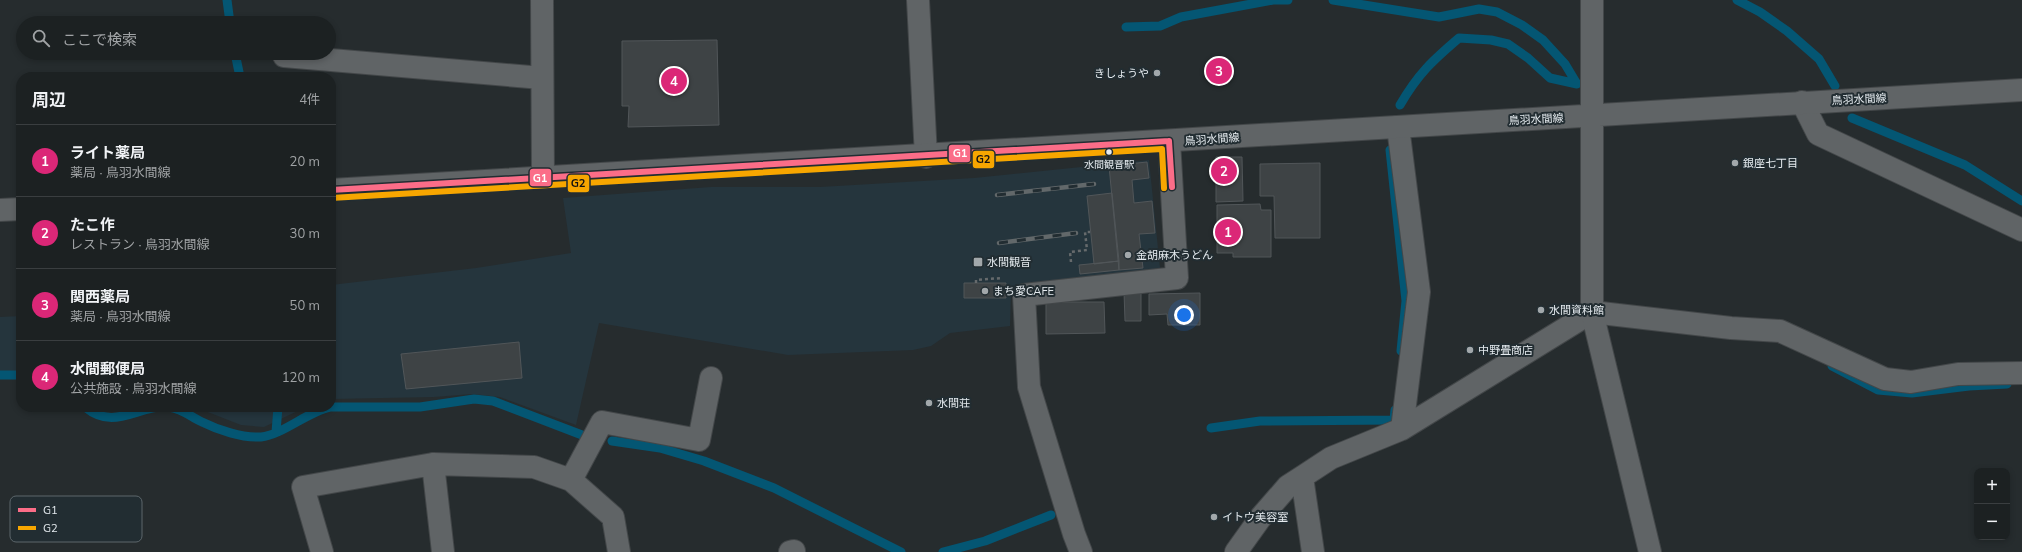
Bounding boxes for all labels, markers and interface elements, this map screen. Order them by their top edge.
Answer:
search box [16,16,336,60]
icon: search [30,27,52,49]
text: ここで検索 [62,30,137,49]
pin: 3 [1206,56,1232,86]
pin: 4 [661,66,687,96]
place label: きしょうや [1094,66,1149,80]
marker: きしょうや [1152,68,1162,78]
text: 周辺 [32,89,66,110]
text: 4件 [299,91,320,107]
street label: 鳥羽水間線 [1831,91,1887,107]
street label: 鳥羽水間線 [1508,111,1564,127]
street label: 鳥羽水間線 [1184,130,1240,148]
text: ライト薬局 [70,143,145,162]
line badge: G1 [948,144,971,163]
text: G1 [953,146,968,160]
marker: 水間観音駅 [1104,147,1114,157]
line badge: G2 [972,150,995,169]
text: G2 [976,152,991,166]
text: 1 [41,153,49,169]
text: 20 m [290,153,320,169]
pin: 2 [1211,156,1237,186]
place label: 銀座七丁目 [1743,156,1798,170]
place label: 水間観音駅 [1084,158,1135,171]
marker: 銀座七丁目 [1730,158,1740,168]
text: 薬局 · 鳥羽水間線 [70,164,171,180]
line badge: G1 [529,168,552,187]
text: G1 [533,171,548,185]
line badge: G2 [567,174,590,193]
text: G2 [571,176,586,190]
text: たこ作 [70,215,115,234]
pin: 1 [1215,217,1241,247]
text: 2 [41,225,49,241]
text: 30 m [290,225,320,241]
text: レストラン · 鳥羽水間線 [70,236,210,252]
place label: 金胡麻木うどん [1136,248,1213,262]
marker: 金胡麻木うどん [1123,250,1133,260]
place label: 水間観音 [987,255,1031,269]
marker: 水間観音 [972,256,984,268]
place label: まち愛CAFE [993,284,1054,298]
marker: まち愛CAFE [980,286,990,296]
text: 関西薬局 [70,287,130,306]
text: 3 [41,297,49,313]
text: 50 m [290,297,320,313]
place label: 水間資料館 [1549,303,1604,317]
your location [1174,305,1194,325]
marker: 水間資料館 [1536,305,1546,315]
text: 薬局 · 鳥羽水間線 [70,308,171,324]
place label: 中野畳商店 [1478,343,1533,357]
marker: 中野畳商店 [1465,345,1475,355]
text: 水間郵便局 [70,359,145,378]
text: 4 [41,369,49,385]
text: 120 m [282,369,320,385]
text: 公共施設 · 鳥羽水間線 [70,380,197,396]
place label: 水間荘 [937,396,970,410]
marker: 水間荘 [924,398,934,408]
map controls [1974,468,2010,540]
button: + [1974,468,2010,504]
legend [10,496,142,542]
text: G1 [43,503,58,517]
button: − [1974,504,2010,540]
place label: イトウ美容室 [1222,510,1288,524]
marker: イトウ美容室 [1209,512,1219,522]
text: G2 [43,521,58,535]

